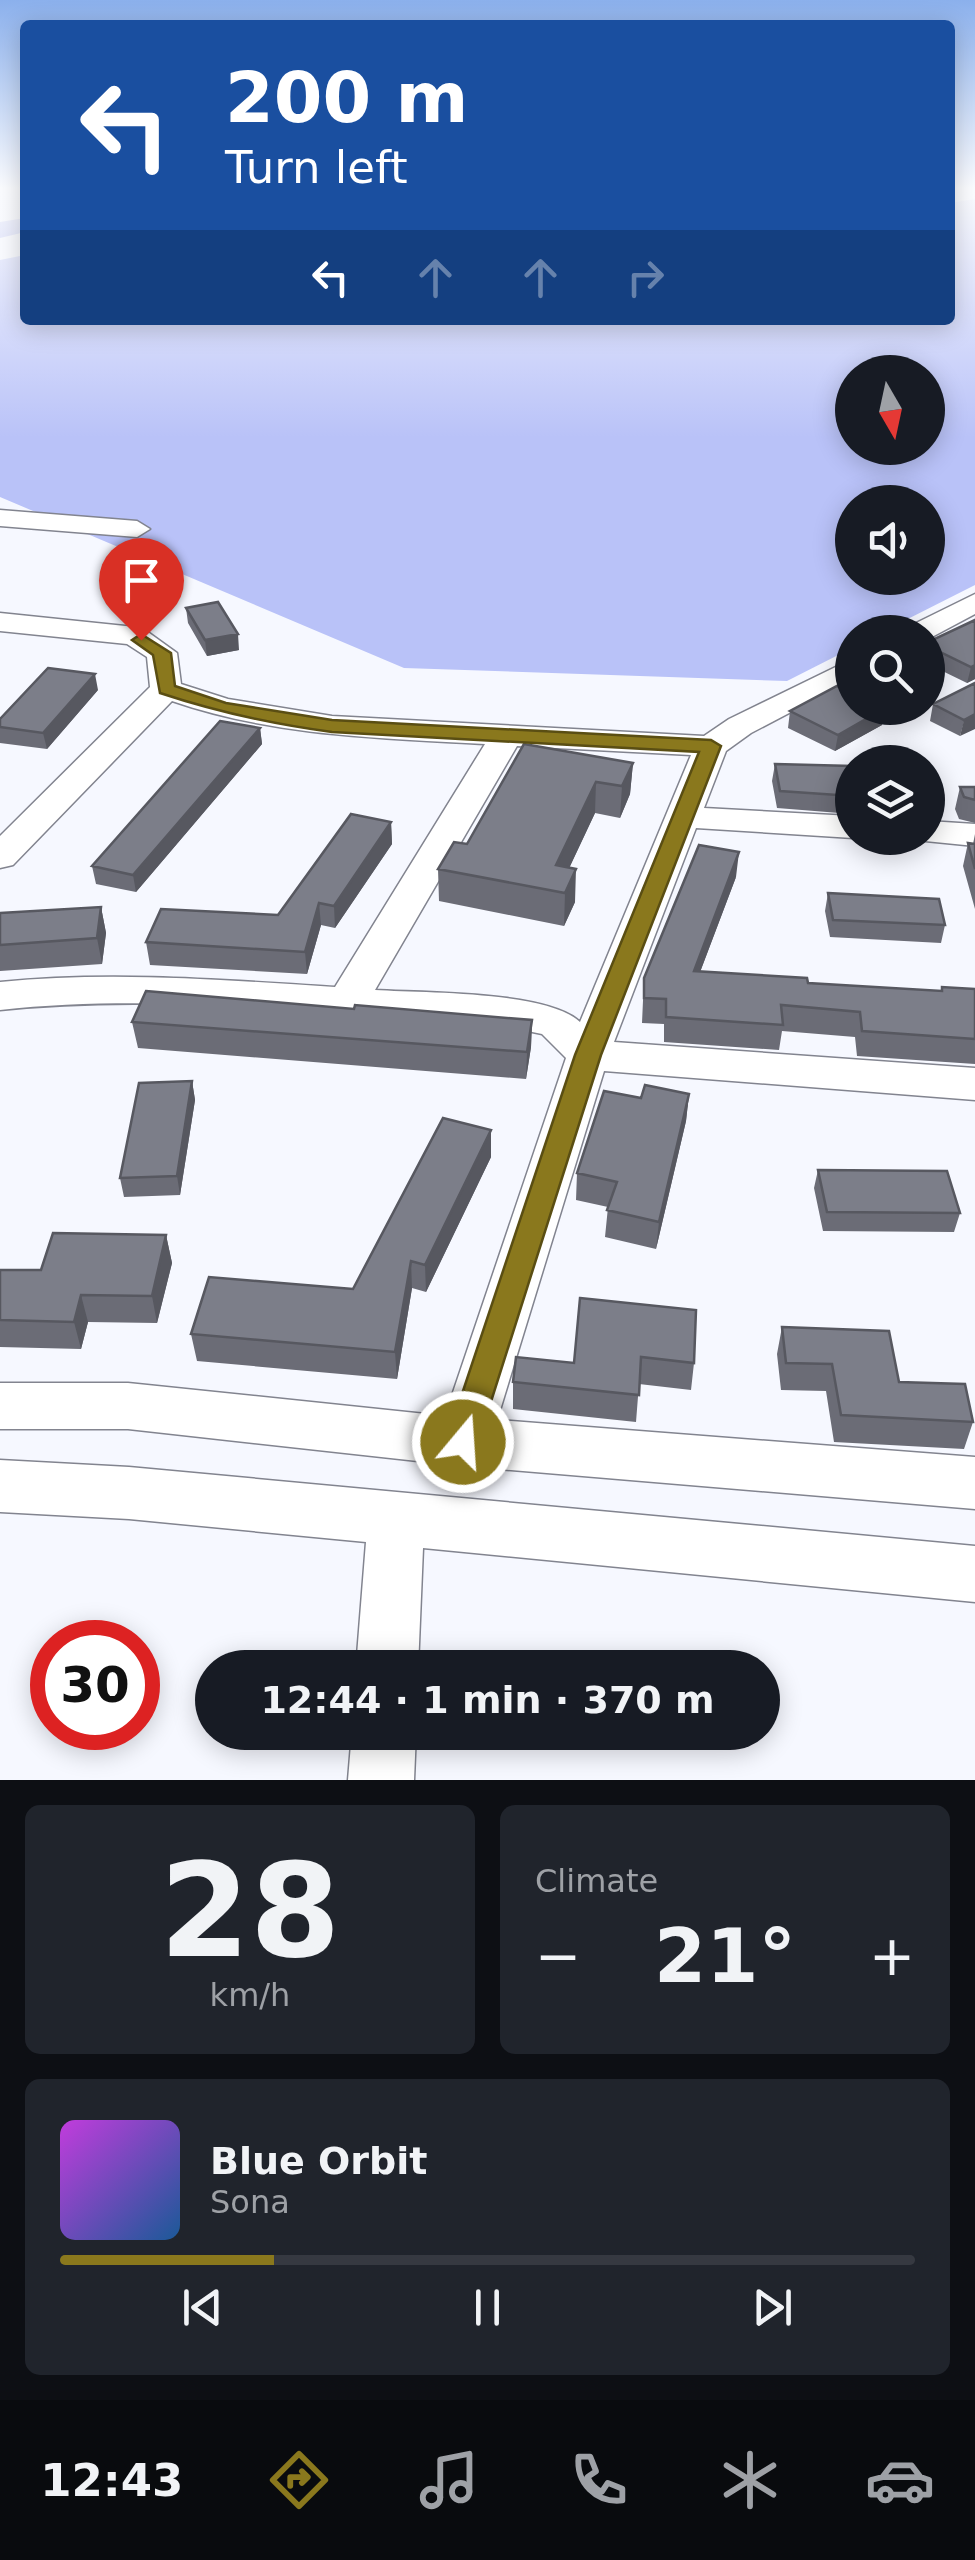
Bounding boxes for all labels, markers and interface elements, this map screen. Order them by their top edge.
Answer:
text: 200 m [225,57,468,139]
icon: left [60,60,190,190]
text: Turn left [225,141,408,194]
icon: left [303,250,358,305]
icon: ahead [408,250,463,305]
icon: ahead [513,250,568,305]
icon: right [618,250,673,305]
north arrow [835,355,945,465]
map controls [835,355,945,855]
button: sound [835,485,945,595]
pin [99,538,184,641]
icon: arrive [114,553,169,608]
button: search [835,615,945,725]
button: layers [835,745,945,855]
position arrow [411,1390,515,1494]
speed limit sign: 30 [30,1620,160,1750]
text: 12:44 · 1 min · 370 m [260,1678,715,1722]
text: 28 [160,1835,340,1987]
text: Climate [535,1862,658,1900]
text: 21° [654,1912,796,2000]
text: − [535,1924,581,1988]
text: + [869,1924,915,1988]
text: km/h [210,1976,290,2014]
text: Blue Orbit [210,2139,427,2183]
text: Sona [210,2183,290,2221]
icon: previous [175,2280,230,2335]
icon: pause [460,2280,515,2335]
icon: next [745,2280,800,2335]
icon: directions [264,2445,334,2515]
icon: music [414,2445,484,2515]
icon: phone [564,2445,634,2515]
icon: climate [715,2445,785,2515]
icon: car [865,2445,935,2515]
text: 12:43 [40,2454,183,2507]

